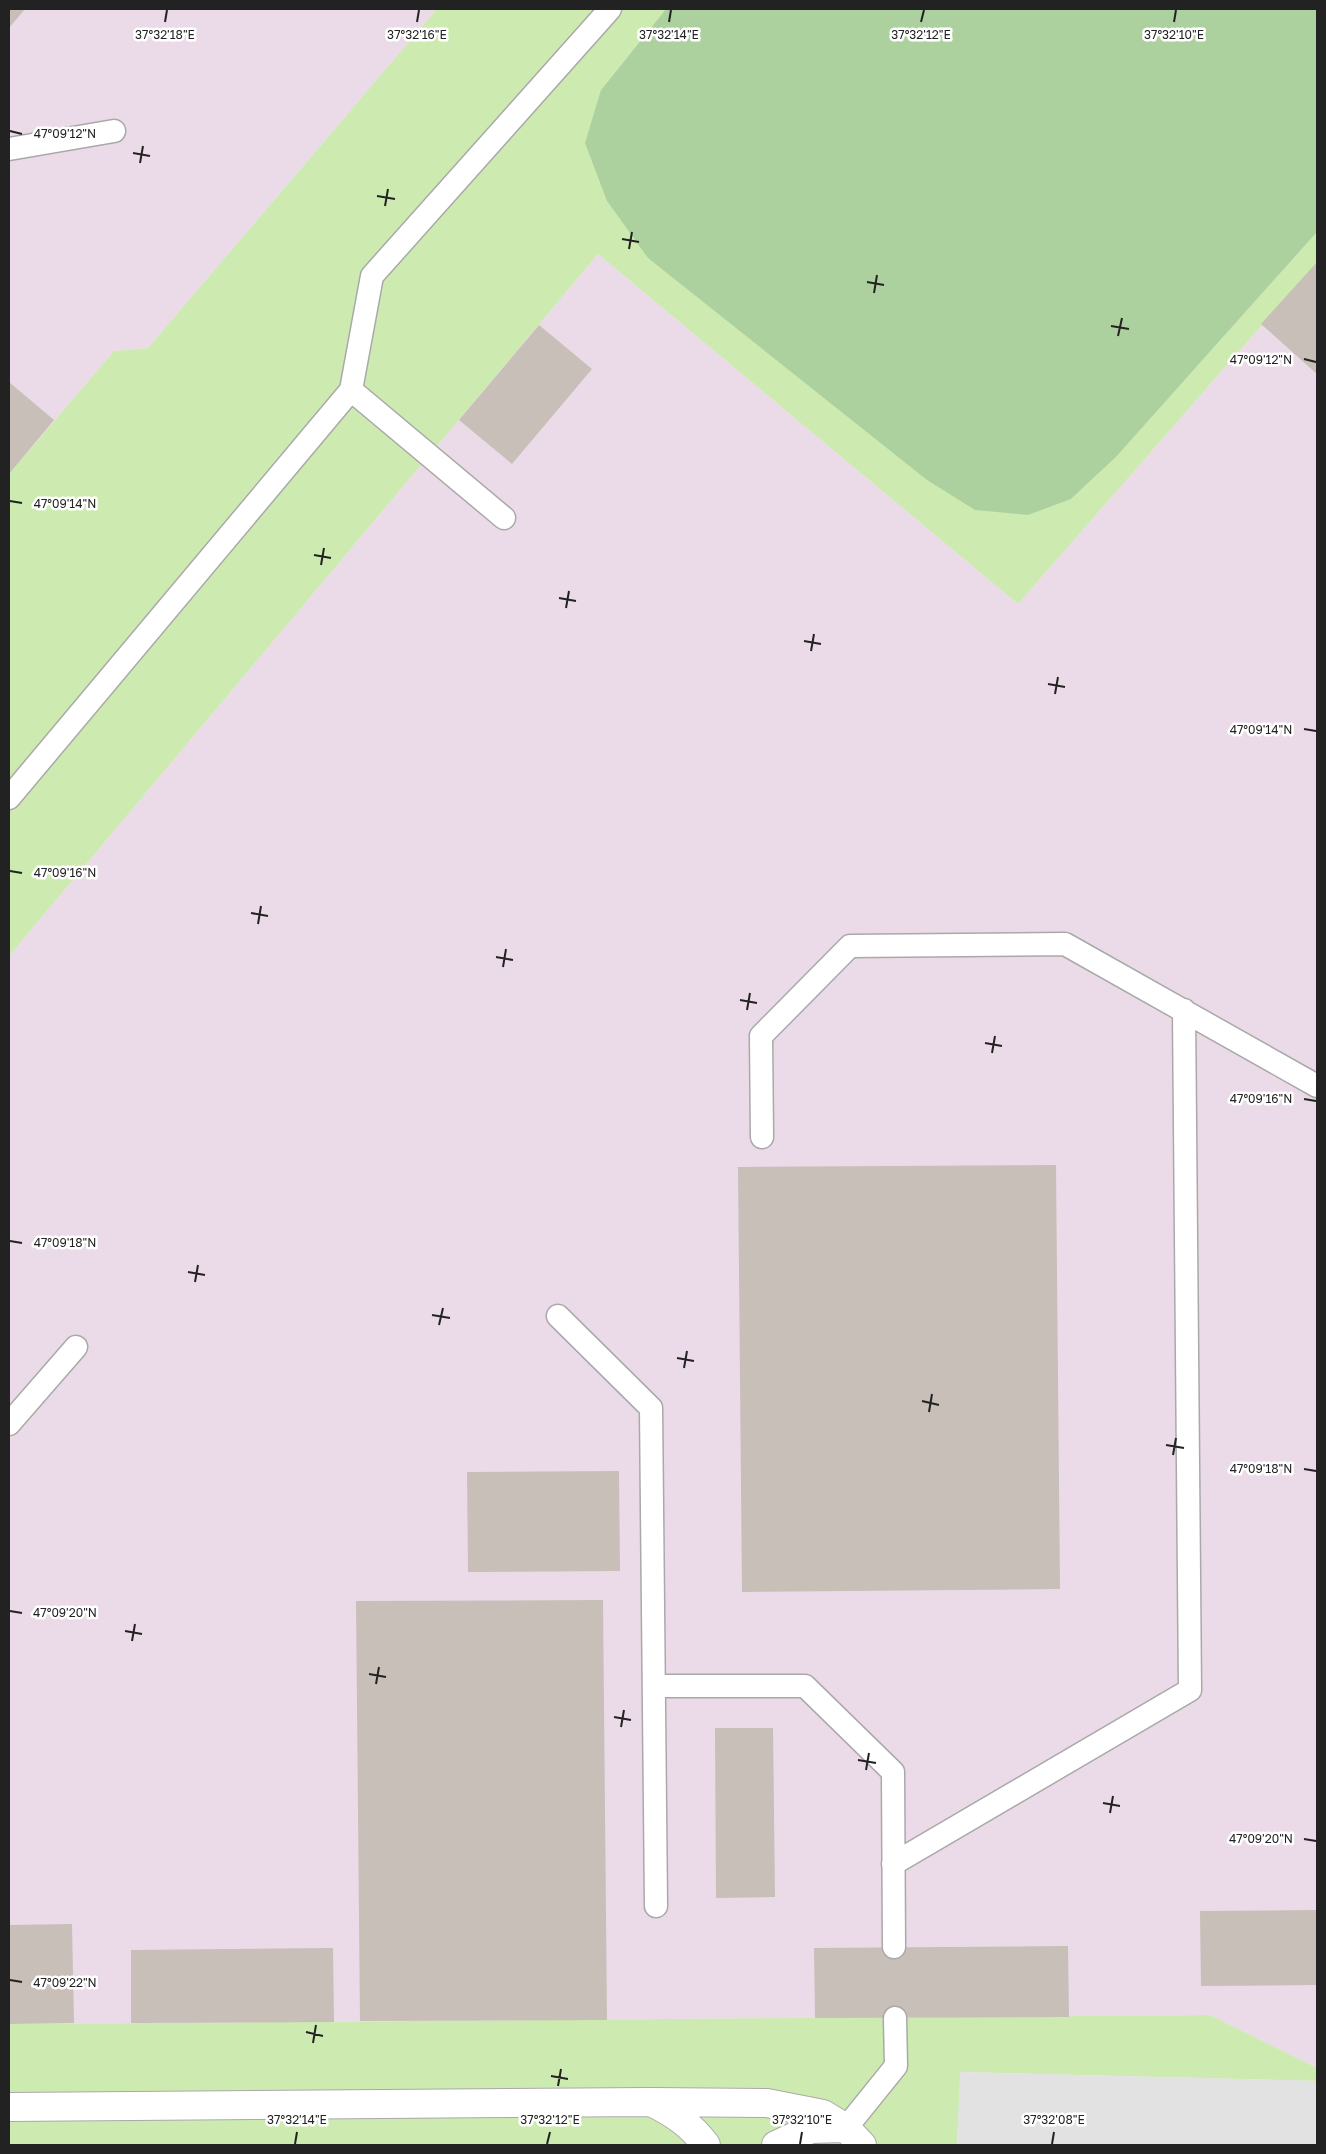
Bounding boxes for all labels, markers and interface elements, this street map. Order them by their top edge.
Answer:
text: 37°32'18"E [135,27,195,42]
text: 37°32'16"E [387,27,447,42]
text: 37°32'14"E [639,27,699,42]
text: 37°32'12"E [891,27,951,42]
text: 37°32'10"E [1144,27,1204,42]
text: 47°09'12"N [34,126,96,141]
text: 47°09'12"N [1230,352,1292,367]
text: 47°09'14"N [34,496,96,511]
text: 47°09'14"N [1230,722,1292,737]
text: 47°09'16"N [34,865,96,880]
text: 47°09'16"N [1230,1091,1292,1106]
text: 47°09'18"N [34,1235,96,1250]
text: 47°09'18"N [1230,1461,1292,1476]
text: 47°09'20"N [33,1605,97,1620]
text: 47°09'20"N [1229,1831,1293,1846]
text: 47°09'22"N [33,1975,97,1990]
text: 37°32'14"E [267,2112,327,2127]
text: 37°32'12"E [520,2112,580,2127]
text: 37°32'10"E [772,2112,832,2127]
text: 37°32'08"E [1023,2112,1085,2127]

